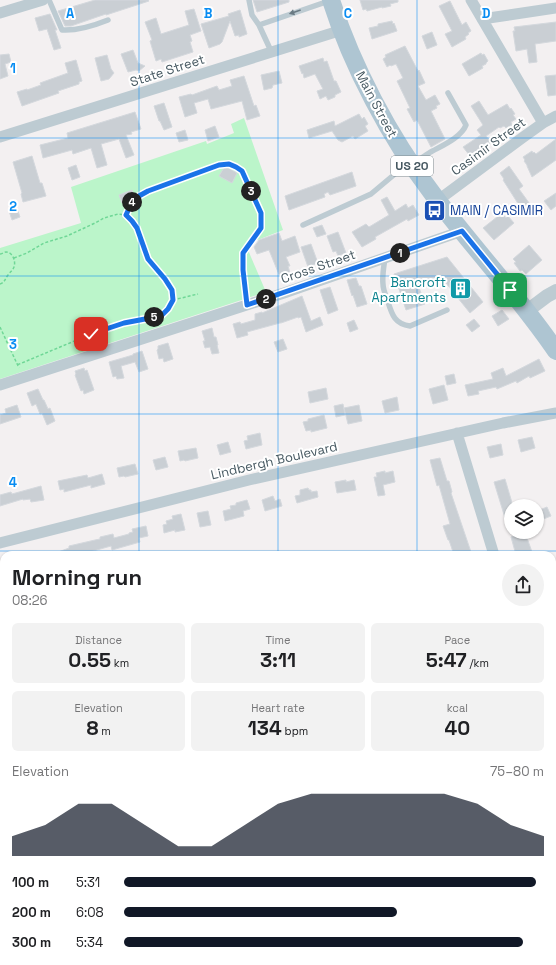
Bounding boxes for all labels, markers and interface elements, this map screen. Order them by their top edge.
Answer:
text: A [66,5,75,22]
text: B [204,5,213,22]
text: C [344,5,352,22]
text: D [482,5,491,22]
one-way arrow [289,10,301,16]
street label: State Street [128,50,207,91]
text: 1 [10,60,16,77]
street label: Main Street [352,68,401,140]
street label: Casimir Street [448,114,529,179]
road number: US 20 [391,156,433,176]
pin: 3 [241,181,261,201]
text: 3 [248,184,254,198]
pin: 4 [122,192,142,212]
text: 4 [129,195,136,209]
bus stop icon: MAIN / CASIMIR [421,197,447,223]
text: 2 [9,198,17,215]
place label: MAIN / CASIMIR [450,202,543,219]
pin: 1 [390,243,410,263]
street label: Cross Street [279,246,358,287]
text: 1 [398,246,402,260]
pin [493,273,527,307]
place label: Bancroft Apartments [372,274,446,306]
building icon: Bancroft Apartments [448,276,474,302]
icon: arrive [499,279,521,301]
pin: 2 [256,289,276,309]
text: 2 [263,292,269,306]
pin: 5 [144,307,164,327]
text: 5 [151,310,157,324]
pin [74,317,108,351]
icon: check [80,323,102,345]
text: 3 [9,336,17,353]
street label: Lindbergh Boulevard [209,438,339,483]
text: 4 [9,474,17,491]
map controls [504,499,544,539]
button: layers [504,499,544,539]
text: Morning run [12,563,142,591]
button: share [502,564,544,606]
text: 08:26 [12,592,48,609]
text: Distance [75,633,122,647]
text: Time [265,633,291,647]
text: Pace [444,633,470,647]
text: 0.55 [68,647,111,673]
text: 3:11 [260,647,296,673]
text: 5:47 [426,647,467,673]
text: km [111,656,129,670]
text: /km [467,656,489,670]
text: Elevation [75,701,123,715]
text: Heart rate [251,701,305,715]
text: kcal [447,701,468,715]
text: 8 [87,715,99,741]
text: 134 [248,715,282,741]
text: 40 [444,715,470,741]
text: m [99,724,111,738]
text: bpm [282,724,308,738]
text: Elevation [12,763,69,780]
text: 75–80 m [490,763,544,780]
text: 100 m [12,874,49,891]
text: 5:31 [76,874,100,891]
text: 200 m [12,904,51,921]
text: 6:08 [76,904,104,921]
text: 300 m [12,934,51,951]
text: 5:34 [76,934,103,951]

